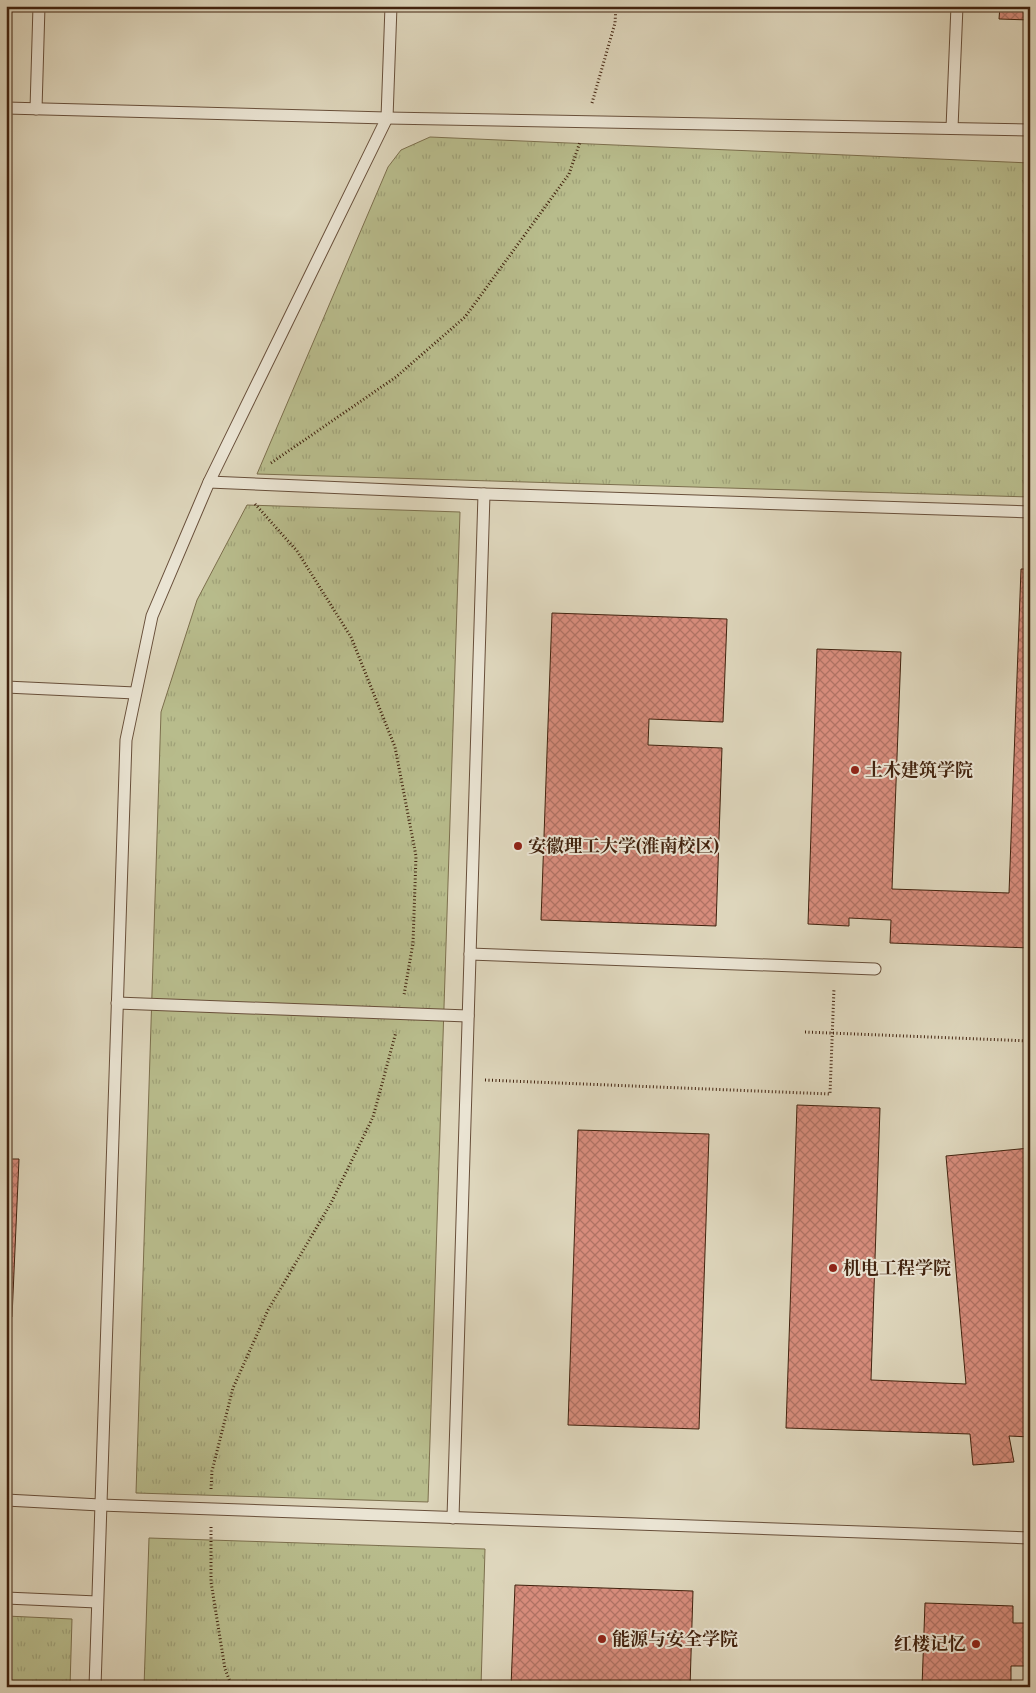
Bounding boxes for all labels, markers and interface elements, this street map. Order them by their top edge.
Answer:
place label: 土木建筑学院 [865,759,973,782]
marker: 土木建筑学院 [849,764,861,776]
place label: 安徽理工大学(淮南校区) [528,835,720,858]
marker: 安徽理工大学(淮南校区) [512,840,524,852]
place label: 机电工程学院 [843,1257,951,1280]
marker: 机电工程学院 [827,1262,839,1274]
place label: 能源与安全学院 [612,1628,738,1651]
marker: 能源与安全学院 [596,1633,608,1645]
place label: 红楼记忆 [894,1633,966,1656]
marker: 红楼记忆 [970,1638,982,1650]

